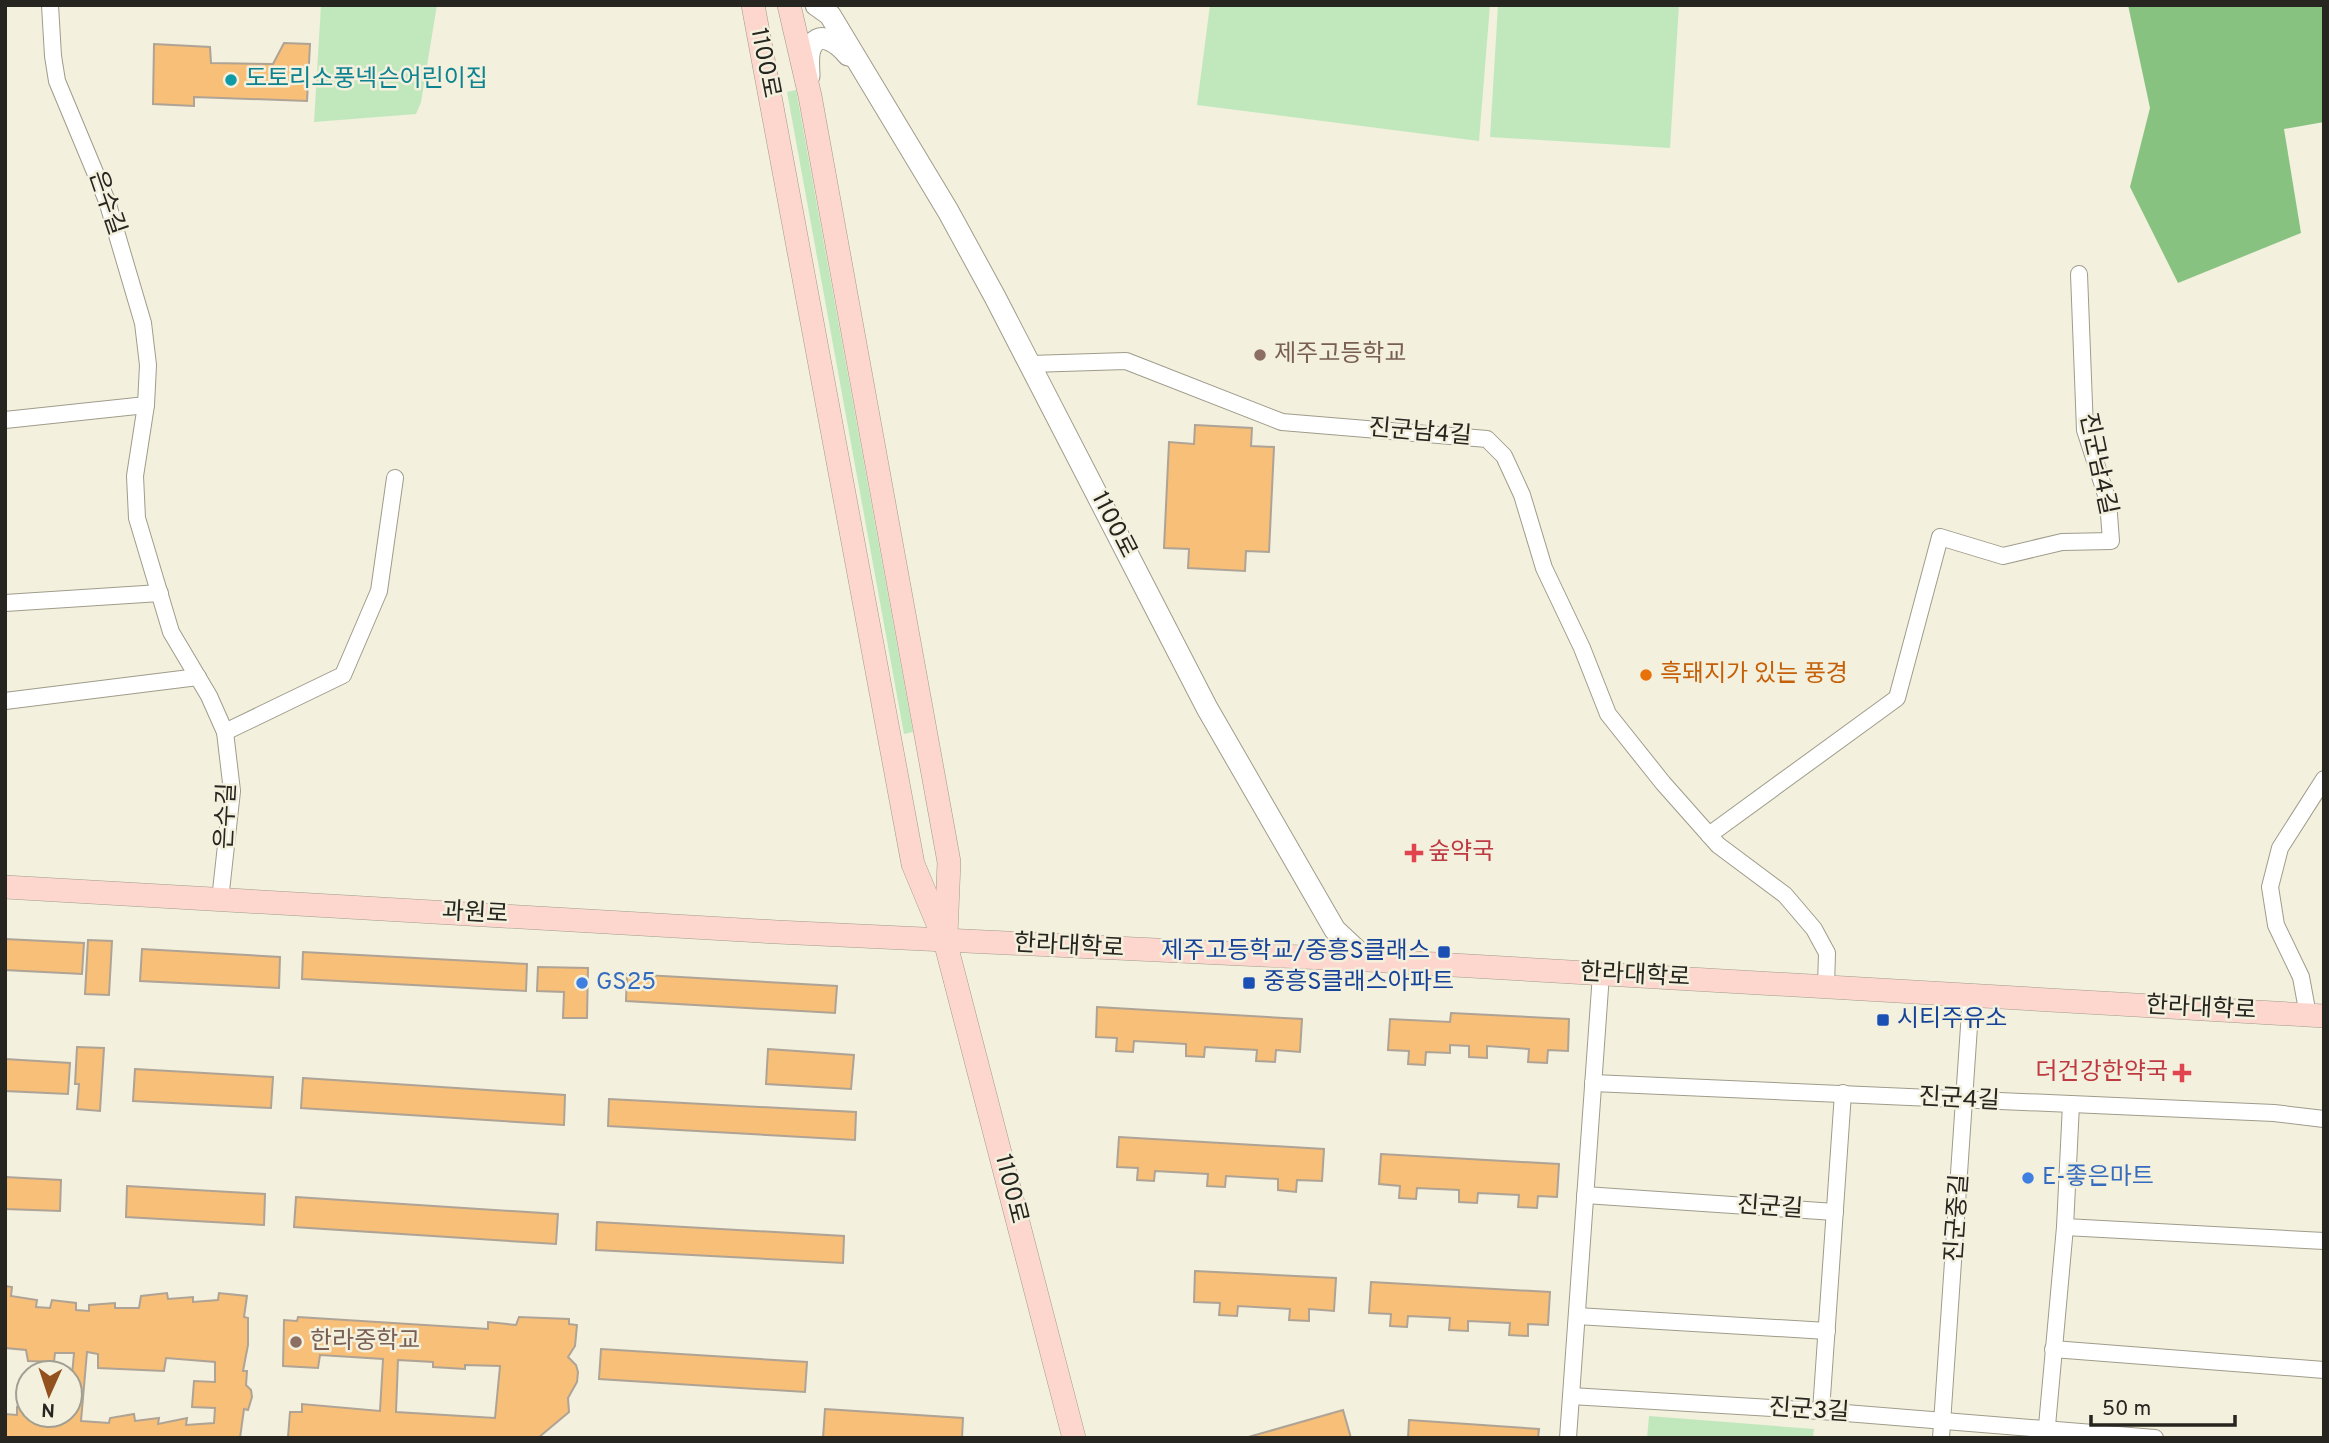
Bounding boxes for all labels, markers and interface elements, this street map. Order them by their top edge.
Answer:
street label: 1100로 [743,25,785,101]
place label: 도토리소풍넥슨어린이집 [245,65,488,95]
marker: 도토리소풍넥슨어린이집 [223,72,239,88]
street label: 은수길 [81,167,131,239]
place label: 제주고등학교 [1274,340,1406,370]
marker: 제주고등학교 [1252,347,1268,363]
street label: 진군남4길 [2072,410,2122,518]
street label: 진군남4길 [1367,414,1473,452]
street label: 1100로 [1084,487,1142,563]
place label: 흑돼지가 있는 풍경 [1660,660,1848,690]
marker: 흑돼지가 있는 풍경 [1638,667,1654,683]
street label: 은수길 [210,782,244,850]
place label: 숲약국 [1428,838,1494,868]
marker: 숲약국 [1406,845,1422,861]
street label: 과원로 [441,897,509,931]
street label: 한라대학로 [1013,929,1125,965]
place label: 제주고등학교/중흥S클래스 [1161,937,1430,967]
marker: 제주고등학교/중흥S클래스 [1436,944,1452,960]
street label: 한라대학로 [1579,958,1691,994]
place label: GS25 [596,968,656,998]
place label: 중흥S클래스아파트 [1263,968,1454,998]
marker: GS25 [574,975,590,991]
marker: 중흥S클래스아파트 [1241,975,1257,991]
street label: 한라대학로 [2145,991,2257,1027]
place label: 시티주유소 [1897,1005,2007,1035]
marker: 시티주유소 [1875,1012,1891,1028]
place label: 더건강한약국 [2036,1058,2168,1088]
marker: 더건강한약국 [2174,1065,2190,1081]
street label: 진군4길 [1918,1083,2000,1117]
street label: 1100로 [987,1151,1033,1227]
place label: E-좋은마트 [2042,1163,2154,1193]
marker: E-좋은마트 [2020,1170,2036,1186]
street label: 진군중길 [1940,1173,1976,1263]
street label: 진군길 [1736,1191,1804,1225]
place label: 한라중학교 [310,1327,420,1357]
marker: 한라중학교 [288,1334,304,1350]
north arrow [14,1359,84,1429]
scale bar [2091,1384,2234,1428]
street label: 진군3길 [1768,1393,1850,1429]
text: 50 m [2102,1396,2151,1423]
text: N [41,1397,56,1421]

